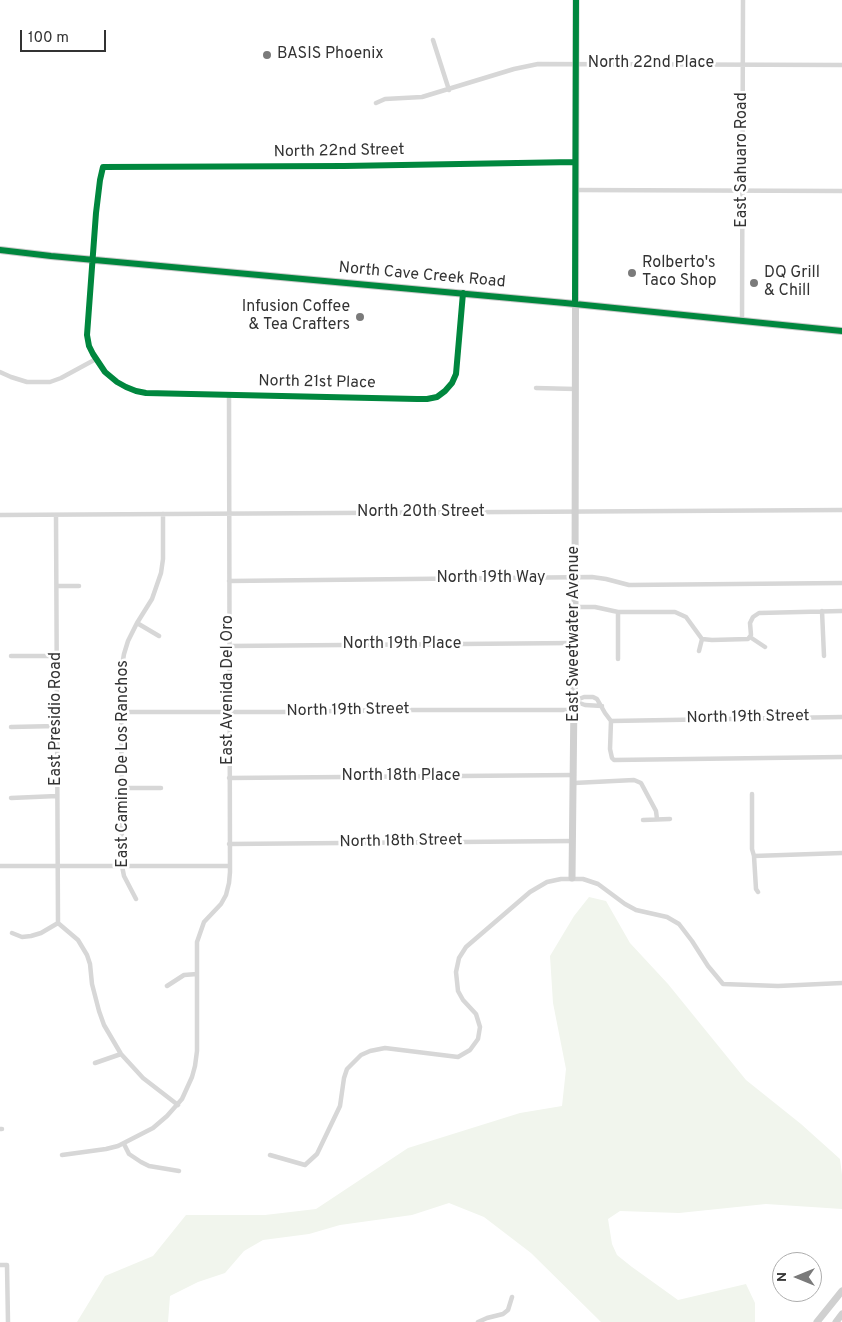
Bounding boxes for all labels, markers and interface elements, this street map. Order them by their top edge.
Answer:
scale bar [22,20,109,52]
text: 100 m [28,29,69,48]
place label: BASIS Phoenix [277,45,384,65]
marker: BASIS Phoenix [261,49,273,61]
street label: North 22nd Place [588,54,714,74]
street label: East Sahuaro Road [733,92,753,228]
street label: North 22nd Street [273,141,405,163]
place label: Rolberto's Taco Shop [642,254,716,292]
street label: North Cave Creek Road [338,259,506,293]
place label: DQ Grill & Chill [764,264,820,302]
marker: Rolberto's Taco Shop [626,267,638,279]
marker: DQ Grill & Chill [748,277,760,289]
place label: Infusion Coffee & Tea Crafters [242,298,350,336]
marker: Infusion Coffee & Tea Crafters [354,311,366,323]
street label: North 21st Place [258,372,376,394]
street label: North 20th Street [357,503,485,523]
street label: East Sweetwater Avenue [565,546,585,722]
street label: North 19th Way [436,569,546,589]
street label: East Avenida Del Oro [219,615,239,765]
street label: North 19th Place [343,635,461,655]
street label: East Presidio Road [47,652,67,786]
street label: East Camino De Los Ranchos [114,660,134,868]
street label: North 19th Street [286,700,410,722]
street label: North 19th Street [686,707,810,729]
street label: North 18th Place [342,767,460,787]
street label: North 18th Street [339,831,463,853]
north arrow [772,1252,822,1302]
text: N [774,1272,791,1282]

